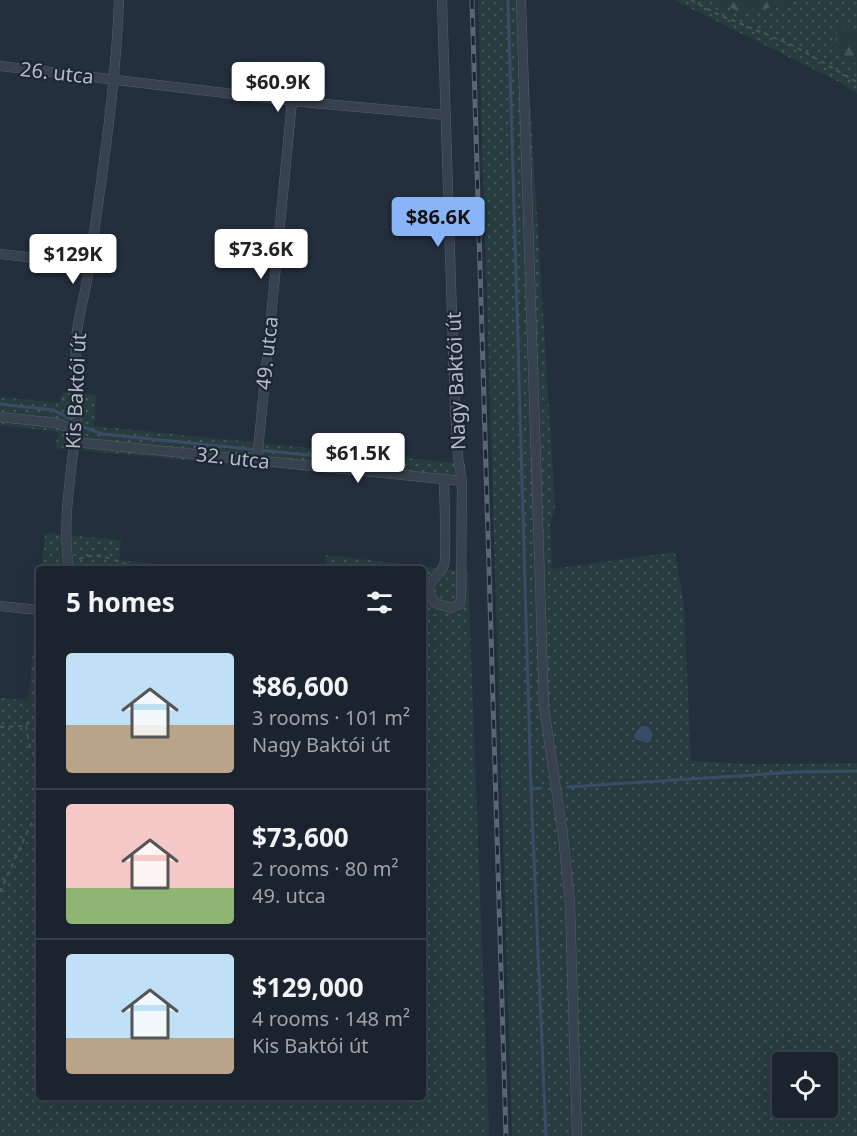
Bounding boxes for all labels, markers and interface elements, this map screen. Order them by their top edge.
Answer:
street label: 26. utca [19,55,95,90]
pin: $60.9K [229,62,327,113]
text: $60.9K [246,68,310,95]
pin: $86.6K [389,197,487,248]
text: $86.6K [406,203,470,230]
pin: $73.6K [212,229,310,280]
pin: $129K [31,234,115,285]
text: $73.6K [229,235,293,262]
text: $129K [43,240,103,267]
street label: Nagy Baktói út [440,311,471,451]
street label: 49. utca [249,315,284,391]
street label: Kis Baktói út [59,332,92,450]
pin: $61.5K [309,433,407,484]
text: $61.5K [326,439,390,466]
street label: 32. utca [195,440,271,475]
text: 5 homes [66,584,175,620]
icon: filters [363,586,396,619]
text: $86,600 [252,668,349,704]
icon: home [114,677,186,749]
text: 3 rooms · 101 m² [252,704,410,731]
text: Nagy Baktói út [252,731,390,758]
text: $73,600 [252,819,349,855]
icon: home [114,828,186,900]
text: 2 rooms · 80 m² [252,855,399,882]
text: 49. utca [252,882,326,909]
text: $129,000 [252,969,364,1005]
icon: home [114,978,186,1050]
text: 4 rooms · 148 m² [252,1005,410,1032]
text: Kis Baktói út [252,1032,368,1059]
map controls [772,1052,838,1118]
button: locate [772,1052,838,1118]

